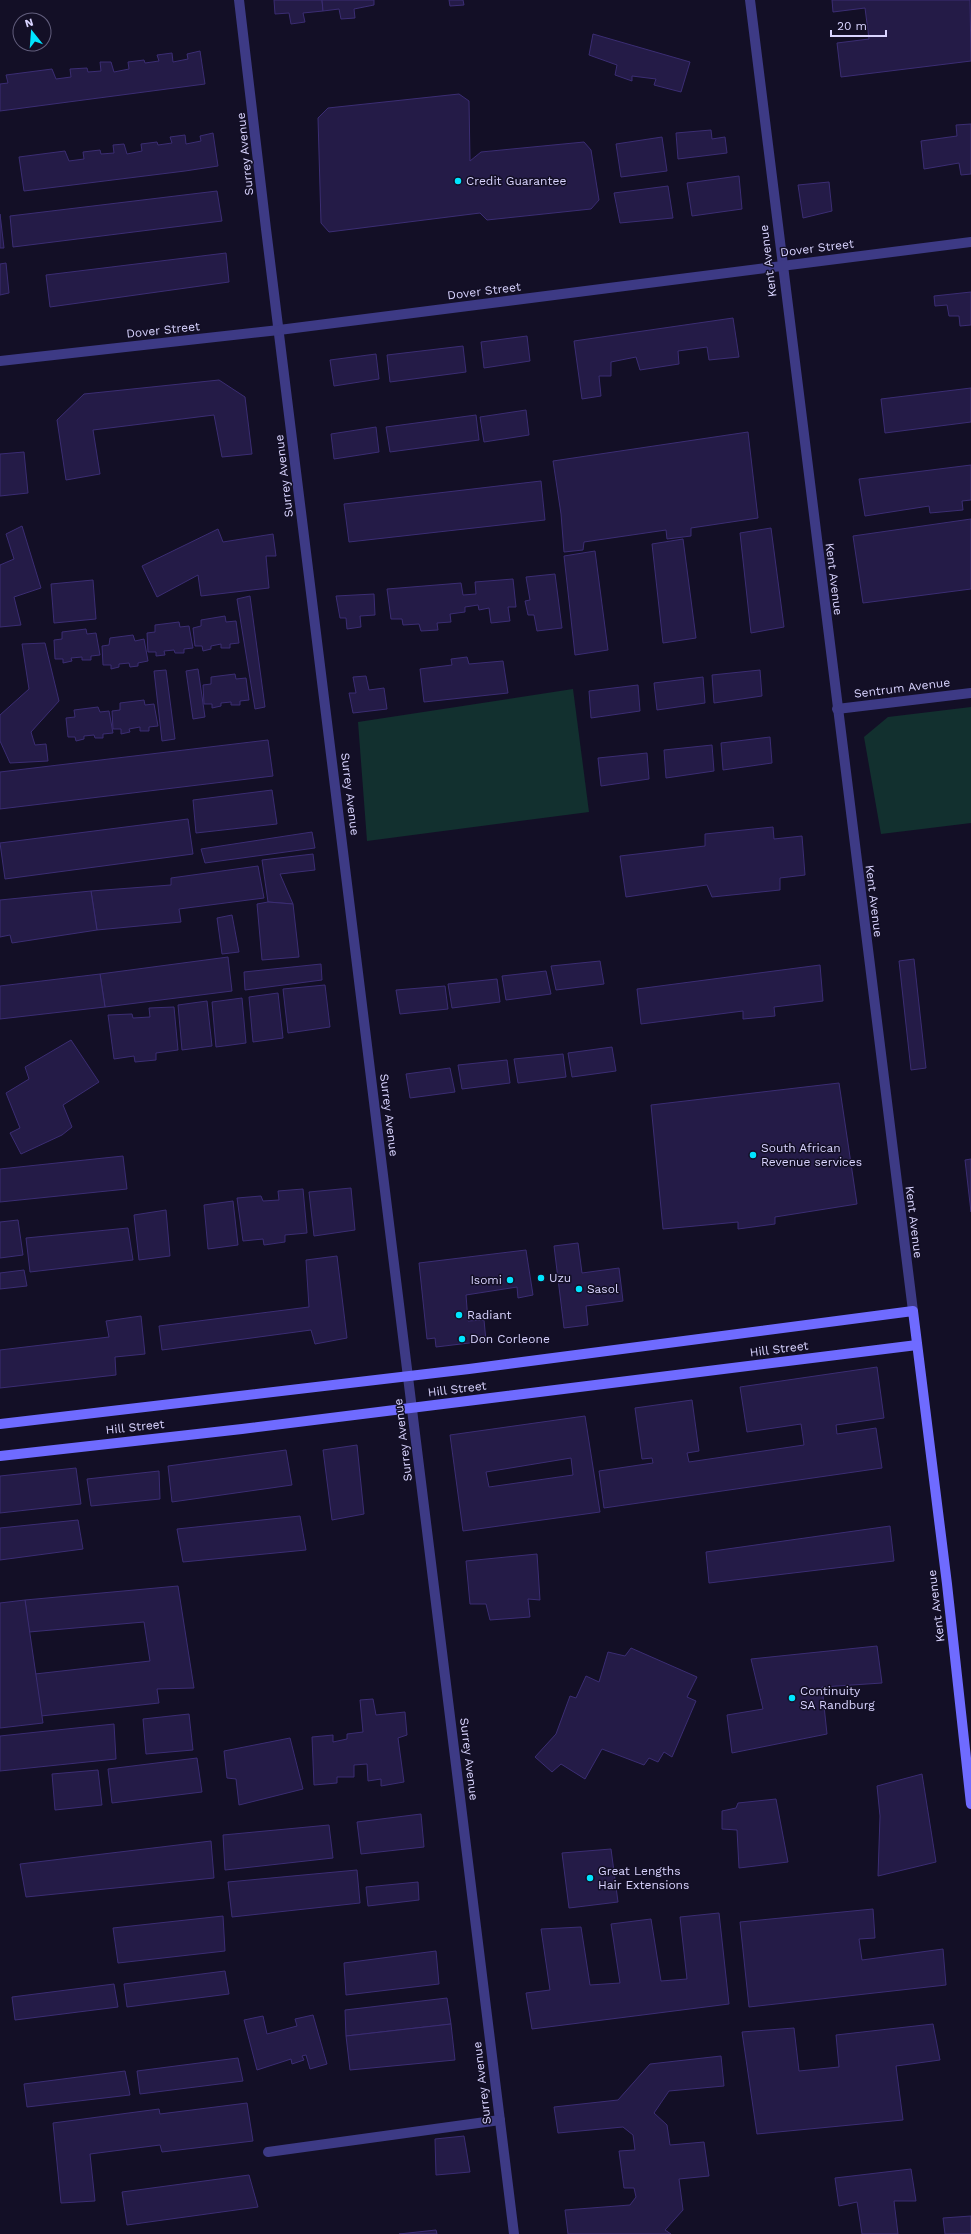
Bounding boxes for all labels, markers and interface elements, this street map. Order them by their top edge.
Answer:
north arrow [12,12,52,52]
scale bar [831,12,886,38]
text: N [23,16,35,30]
text: 20 m [837,19,867,33]
street label: Surrey Avenue [234,112,256,196]
place label: Credit Guarantee [466,174,566,188]
marker: Credit Guarantee [453,176,463,186]
street label: Kent Avenue [757,224,779,298]
street label: Dover Street [779,237,855,259]
street label: Dover Street [446,280,522,302]
street label: Dover Street [126,319,200,341]
street label: Surrey Avenue [272,434,296,518]
street label: Kent Avenue [823,542,845,616]
street label: Sentrum Avenue [853,675,951,701]
street label: Surrey Avenue [338,752,362,836]
street label: Kent Avenue [863,864,885,938]
street label: Surrey Avenue [377,1073,401,1157]
place label: South African Revenue services [761,1141,862,1169]
marker: South African Revenue services [748,1150,758,1160]
street label: Kent Avenue [903,1185,925,1259]
place label: Uzu [549,1271,571,1285]
place label: Isomi [470,1273,502,1287]
marker: Uzu [536,1273,546,1283]
marker: Isomi [505,1275,515,1285]
place label: Sasol [587,1282,619,1296]
marker: Sasol [574,1284,584,1294]
place label: Radiant [467,1308,512,1322]
marker: Radiant [454,1310,464,1320]
place label: Don Corleone [470,1332,550,1346]
marker: Don Corleone [457,1334,467,1344]
street label: Hill Street [749,1338,809,1360]
street label: Hill Street [427,1378,487,1400]
street label: Surrey Avenue [391,1398,415,1482]
street label: Hill Street [105,1417,165,1437]
street label: Kent Avenue [925,1569,947,1643]
place label: Continuity SA Randburg [800,1684,875,1712]
marker: Continuity SA Randburg [787,1693,797,1703]
street label: Surrey Avenue [457,1717,481,1801]
place label: Great Lengths Hair Extensions [598,1864,689,1892]
marker: Great Lengths Hair Extensions [585,1873,595,1883]
street label: Surrey Avenue [470,2041,494,2125]

